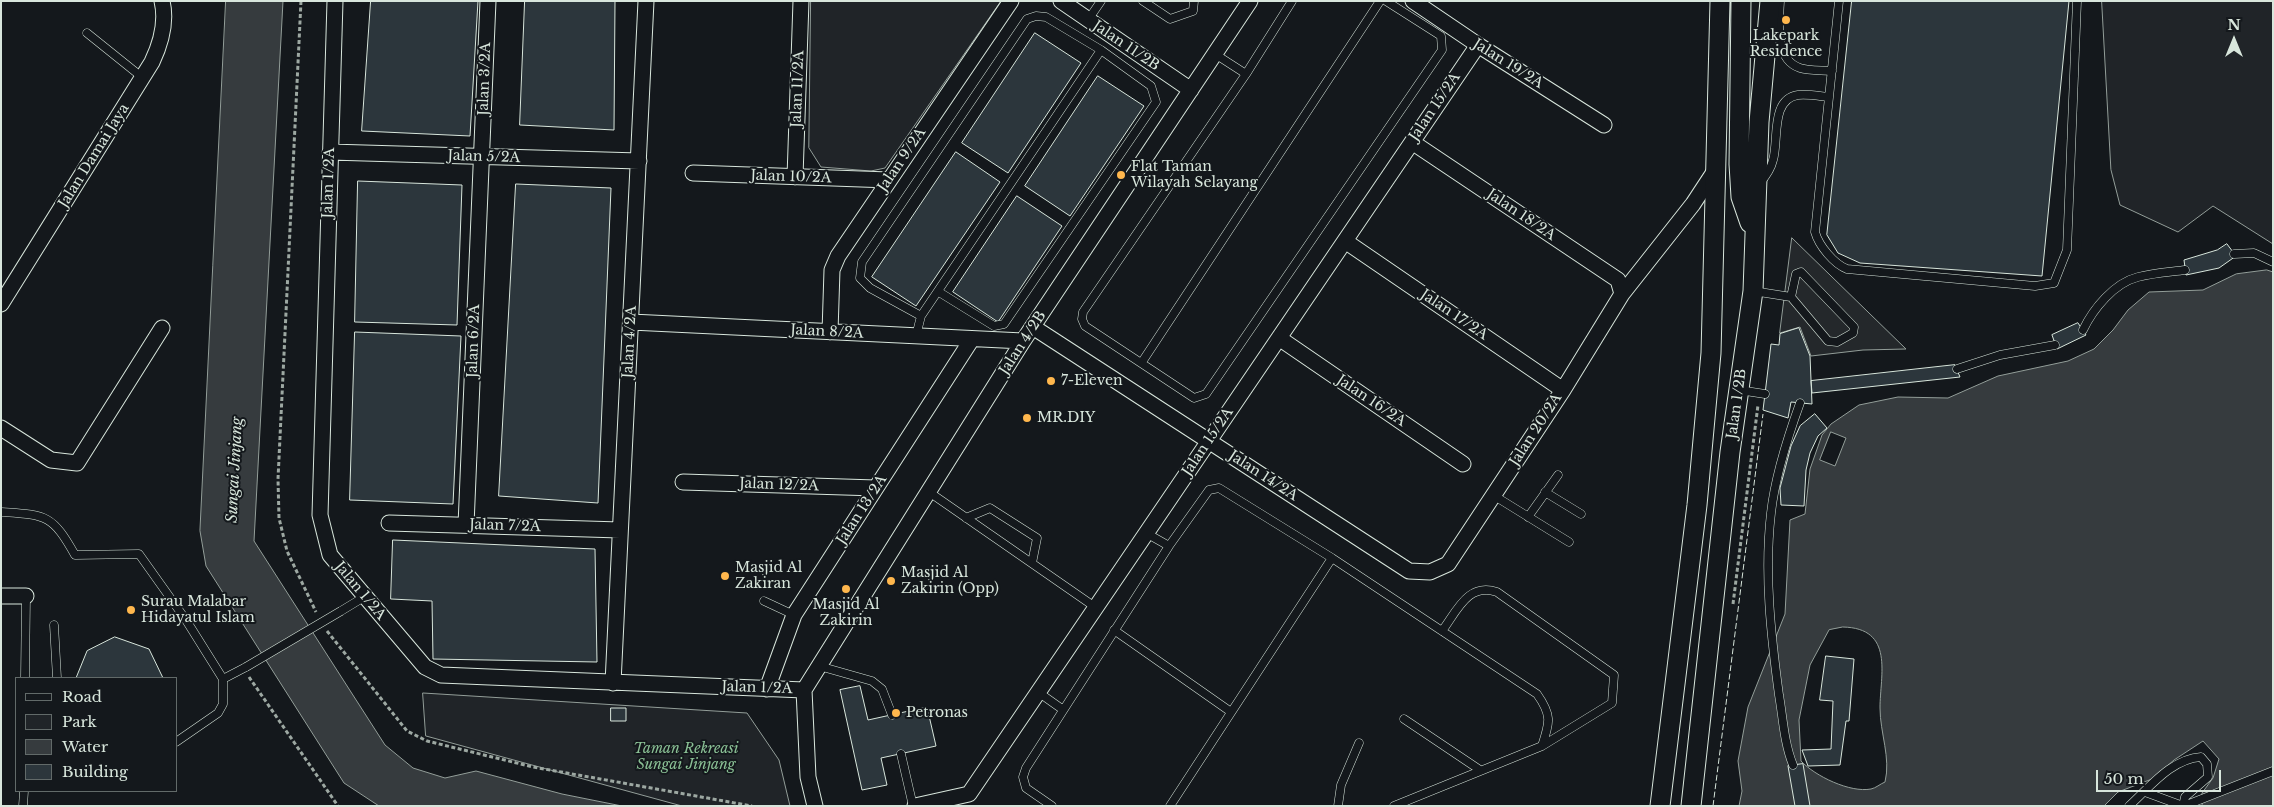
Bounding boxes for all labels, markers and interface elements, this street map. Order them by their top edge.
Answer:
marker: Lakepark Residence [1780,14,1792,26]
north arrow [2209,15,2259,65]
text: N [2227,16,2241,34]
street label: Jalan 11/2B [1089,17,1163,75]
place label: Lakepark Residence [1750,28,1822,60]
street label: Jalan 19/2A [1470,36,1546,92]
street label: Jalan 3/2A [475,42,495,116]
street label: Jalan 11/2A [788,50,808,128]
street label: Jalan 15/2A [1406,70,1464,144]
street label: Jalan Damai Jaya [55,101,133,211]
street label: Jalan 9/2A [874,125,930,195]
street label: Jalan 1/2A [319,147,339,219]
street label: Jalan 5/2A [447,147,521,167]
place label: Flat Taman Wilayah Selayang [1131,159,1258,192]
street label: Jalan 10/2A [750,167,832,187]
marker: Flat Taman Wilayah Selayang [1115,169,1127,181]
street label: Jalan 18/2A [1483,186,1559,244]
street label: Jalan 17/2A [1417,286,1491,344]
street label: Jalan 6/2A [464,304,484,378]
street label: Jalan 4/2A [620,305,640,379]
street label: Jalan 4/2B [996,308,1050,378]
street label: Jalan 8/2A [790,322,864,342]
street label: Jalan 1/2B [1724,368,1750,440]
street label: Jalan 16/2A [1333,372,1409,430]
place label: 7-Eleven [1061,373,1123,389]
marker: 7-Eleven [1045,375,1057,387]
street label: Jalan 20/2A [1506,391,1566,469]
street label: Jalan 15/2A [1179,405,1237,479]
place label: MR.DIY [1037,410,1095,426]
marker: MR.DIY [1021,412,1033,424]
water label: Sungai Jinjang [223,417,247,523]
street label: Jalan 14/2A [1225,447,1301,505]
street label: Jalan 13/2A [833,472,891,548]
street label: Jalan 12/2A [739,475,819,495]
street label: Jalan 7/2A [469,516,541,536]
street label: Jalan 1/2A [331,558,389,624]
place label: Masjid Al Zakiran [735,560,802,592]
place label: Masjid Al Zakirin (Opp) [901,565,999,598]
marker: Masjid Al Zakiran [719,570,731,582]
marker: Masjid Al Zakirin (Opp) [885,575,897,587]
marker: Masjid Al Zakirin [840,583,852,595]
place label: Surau Malabar Hidayatul Islam [141,594,255,626]
place label: Masjid Al Zakirin [812,597,880,630]
marker: Surau Malabar Hidayatul Islam [125,604,137,616]
legend [15,677,178,792]
street label: Jalan 1/2A [721,678,793,698]
text: Road [62,687,102,706]
place label: Petronas [906,705,968,721]
marker: Petronas [890,707,902,719]
text: Park [62,712,97,731]
text: Water [62,737,108,756]
park label: Taman Rekreasi Sungai Jinjang [633,741,739,774]
scale bar [2099,760,2224,792]
text: Building [62,762,128,781]
text: 50 m [2104,769,2144,788]

